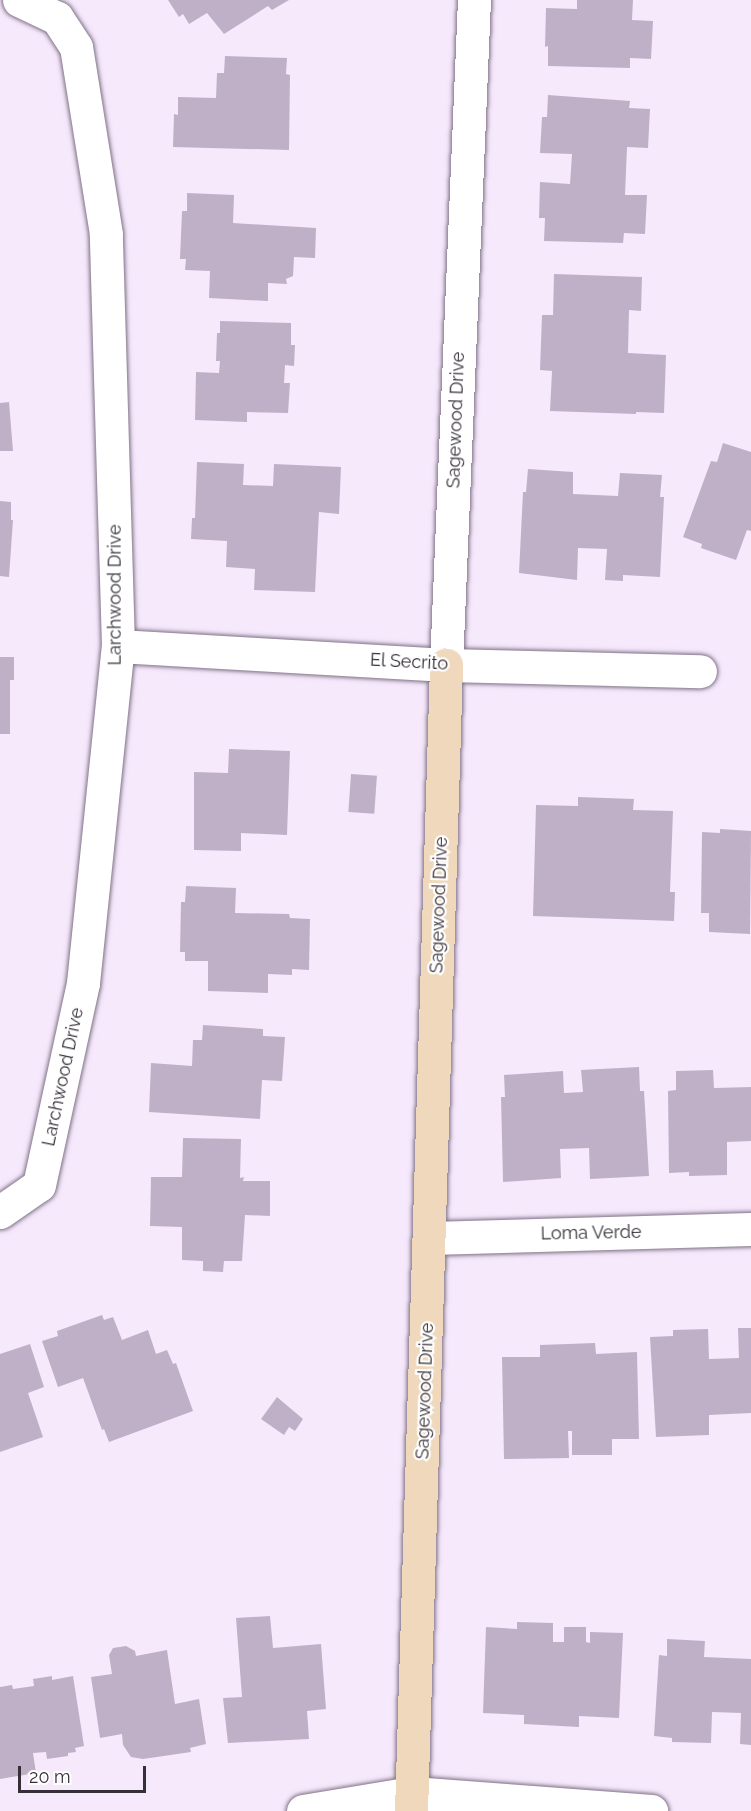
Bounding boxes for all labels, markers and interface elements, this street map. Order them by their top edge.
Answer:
street label: Sagewood Drive [443,351,469,489]
street label: Larchwood Drive [104,525,126,665]
street label: El Secrito [369,649,449,675]
street label: Sagewood Drive [426,836,452,974]
street label: Larchwood Drive [38,1006,88,1148]
street label: Loma Verde [540,1221,642,1245]
street label: Sagewood Drive [412,1322,438,1460]
scale bar [21,1754,148,1792]
text: 20 m [29,1766,71,1787]

